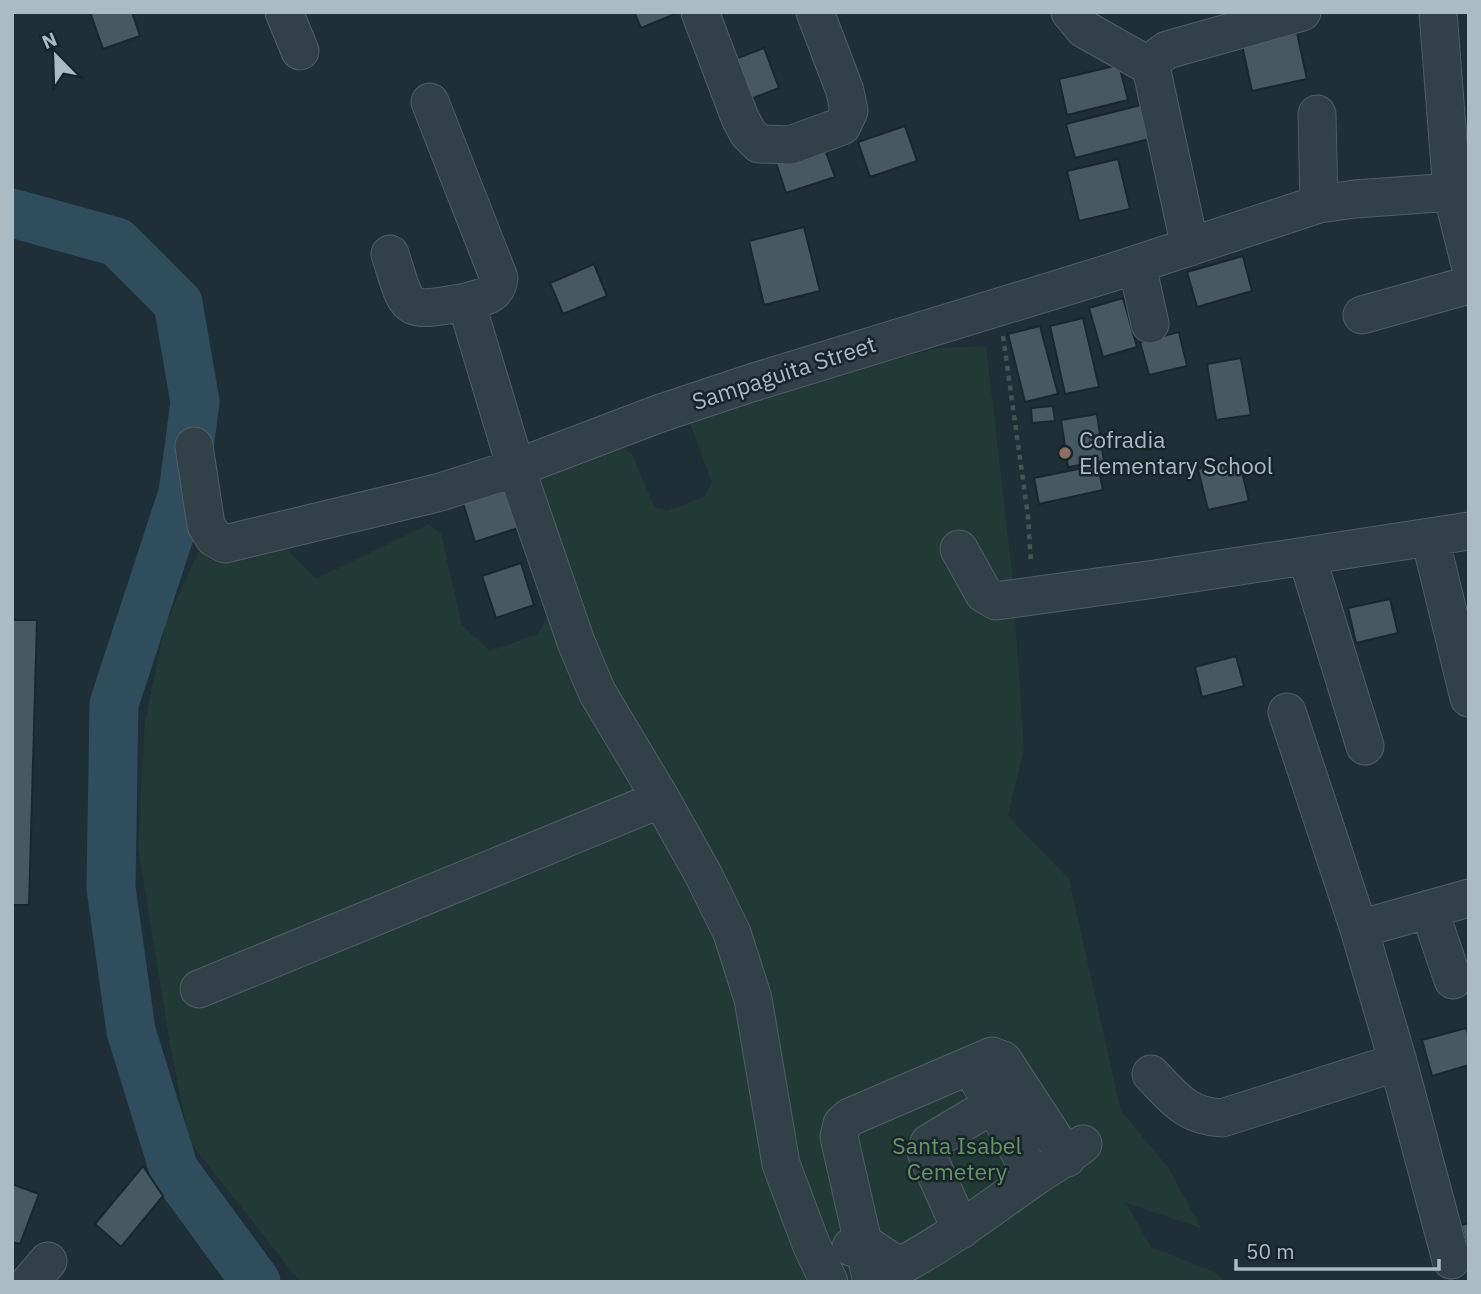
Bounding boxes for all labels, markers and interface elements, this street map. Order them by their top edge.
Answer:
north arrow [21,21,91,91]
text: N [38,27,60,54]
street label: Sampaguita Street [688,328,879,416]
place label: Cofradia Elementary School [1079,424,1273,480]
marker: Cofradia Elementary School [1057,445,1073,461]
park label: Santa Isabel Cemetery [892,1130,1022,1186]
scale bar [1236,1228,1439,1272]
text: 50 m [1246,1237,1295,1265]

